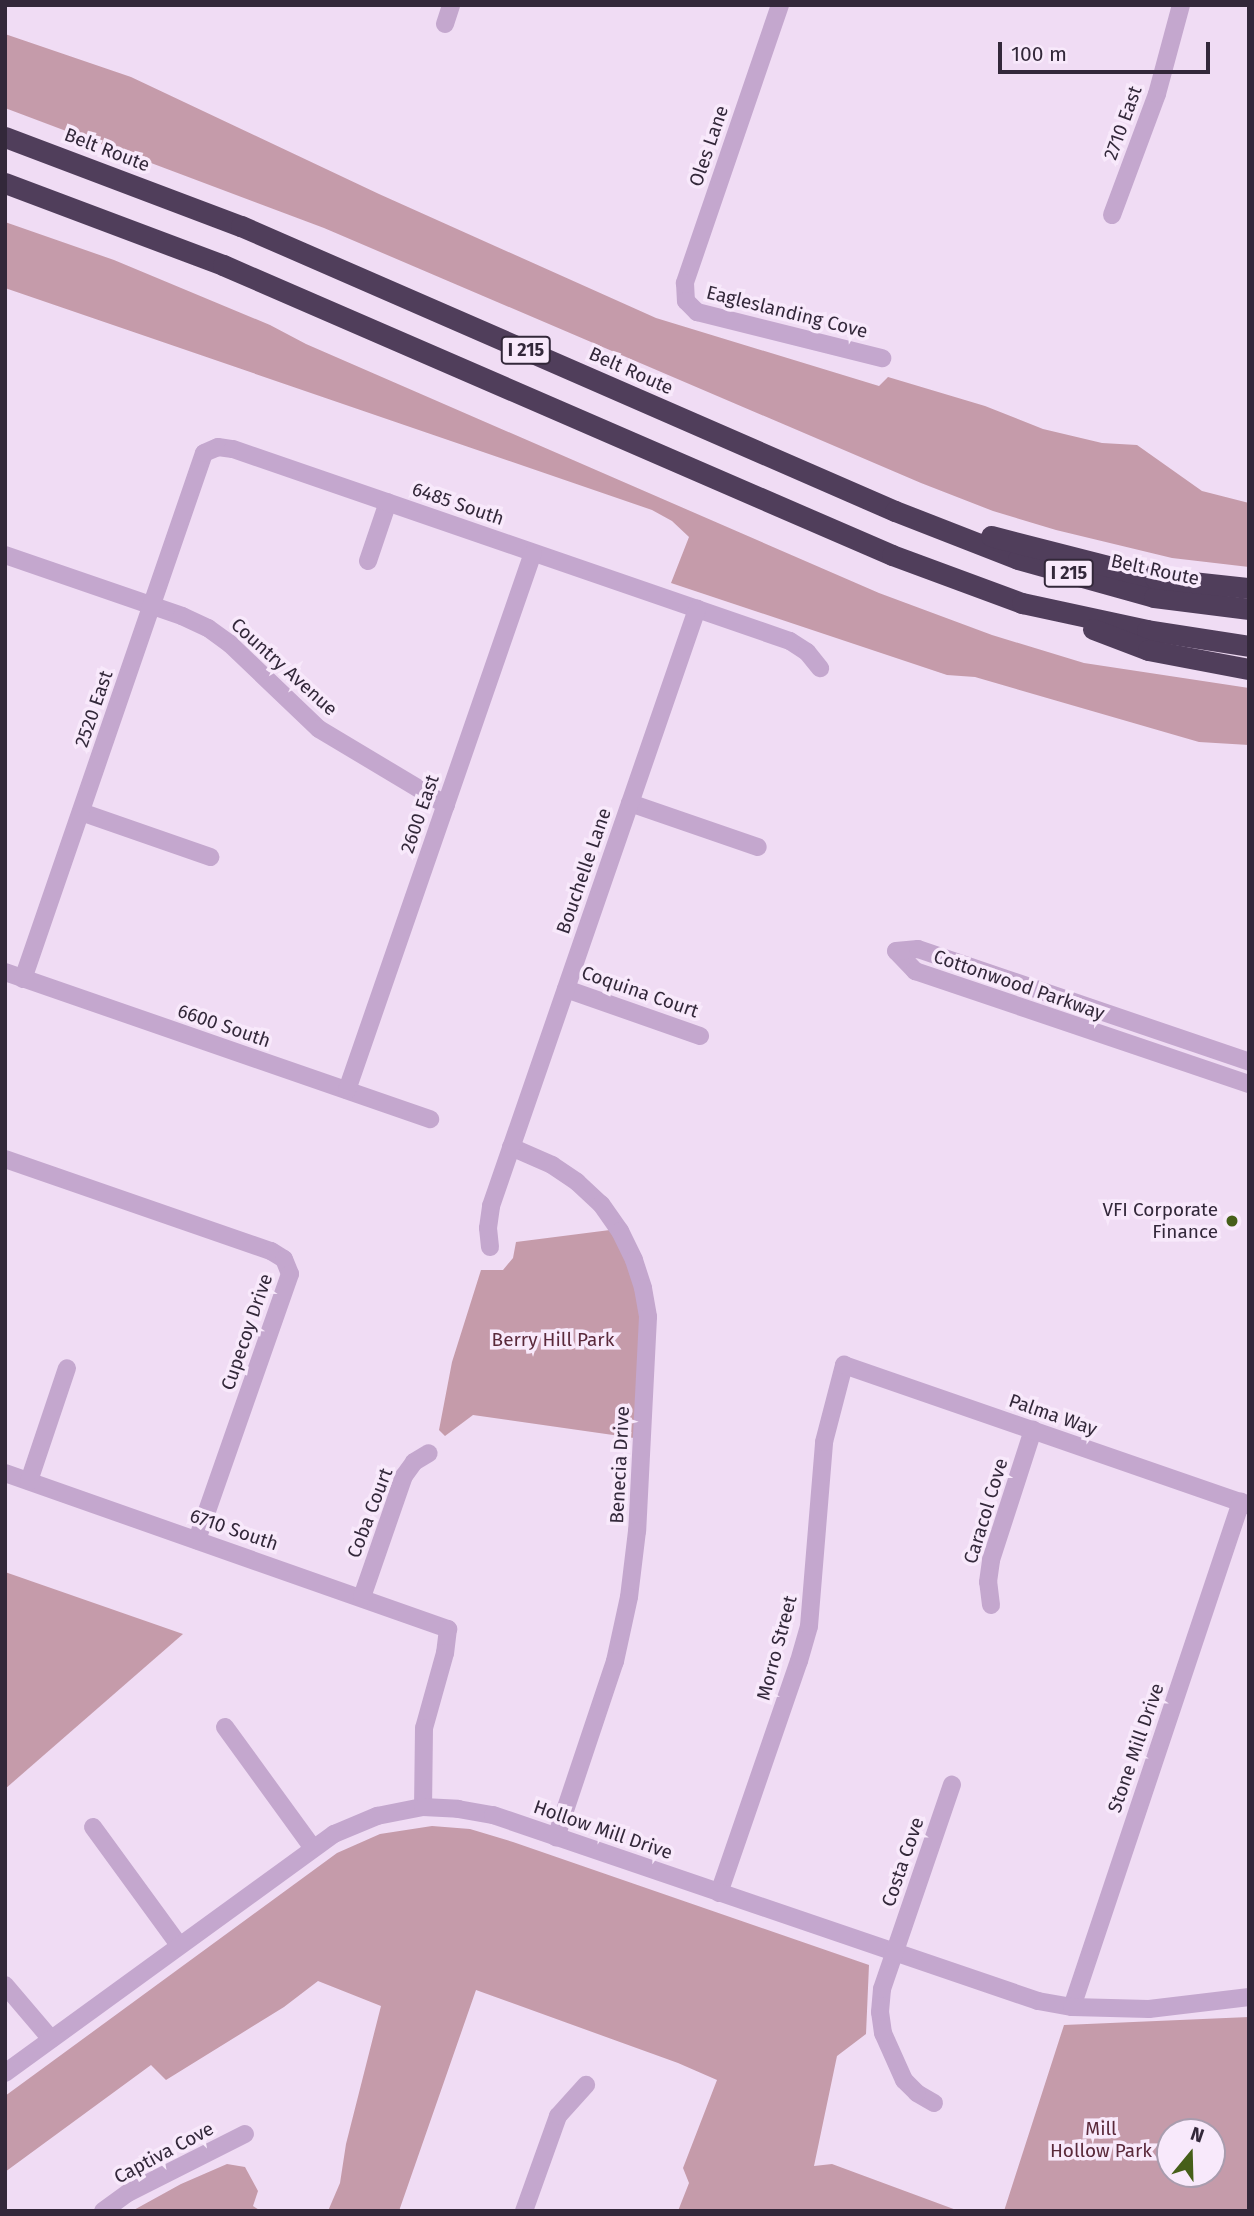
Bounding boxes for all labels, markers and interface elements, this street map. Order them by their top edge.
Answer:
scale bar [1002,28,1214,72]
text: 100 m [1011,41,1067,67]
street label: 2710 East [1099,83,1147,163]
street label: Oles Lane [685,103,733,189]
street label: Belt Route [61,123,153,177]
street label: Eagleslanding Cove [704,281,870,343]
road number: I 215 [500,336,552,364]
street label: Belt Route [585,342,677,400]
street label: 6485 South [409,478,507,530]
street label: Belt Route [1109,550,1201,590]
road number: I 215 [1043,558,1095,588]
street label: Country Avenue [226,613,342,721]
street label: 2520 East [70,668,118,750]
street label: 2600 East [396,772,444,856]
street label: Bouchelle Lane [552,805,616,937]
street label: Cottonwood Parkway [930,945,1108,1025]
street label: Coquina Court [578,961,702,1023]
street label: 6600 South [174,999,274,1053]
place label: VFI Corporate Finance [1102,1199,1218,1243]
marker: VFI Corporate Finance [1224,1213,1240,1229]
street label: Cupecoy Drive [216,1271,278,1393]
park label: Berry Hill Park [492,1329,614,1351]
street label: Palma Way [1006,1389,1100,1441]
street label: Benecia Drive [606,1406,634,1524]
street label: Caracol Cove [959,1456,1013,1566]
street label: Coba Court [342,1465,398,1561]
street label: 6710 South [187,1504,281,1556]
street label: Morro Street [752,1593,802,1703]
street label: Stone Mill Drive [1103,1680,1169,1816]
street label: Hollow Mill Drive [530,1796,676,1864]
street label: Costa Cove [877,1814,929,1910]
street label: Captiva Cove [110,2117,218,2189]
park label: Mill Hollow Park [1050,2118,1152,2162]
north arrow [1156,2118,1226,2188]
text: N [1188,2122,1207,2147]

